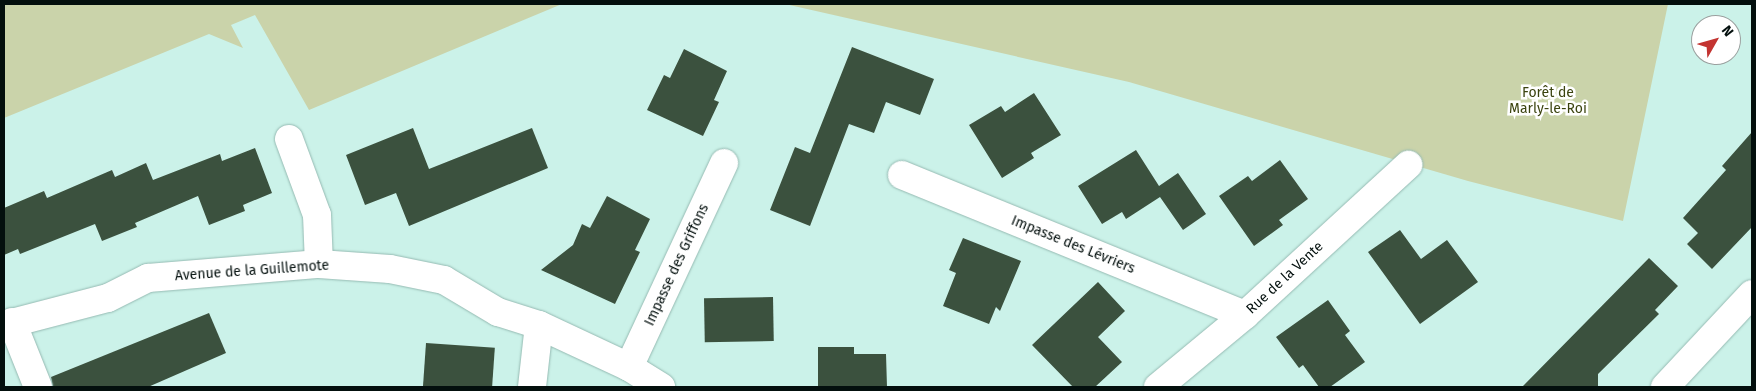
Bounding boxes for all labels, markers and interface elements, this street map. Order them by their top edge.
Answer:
north arrow [1691,15,1741,65]
text: N [1718,22,1737,40]
park label: Forêt de Marly-le-Roi [1509,85,1587,118]
street label: Impasse des Griffons [641,201,713,329]
street label: Impasse des Lévriers [1009,212,1137,278]
street label: Rue de la Vente [1243,238,1327,318]
street label: Avenue de la Guillemote [174,257,330,285]

